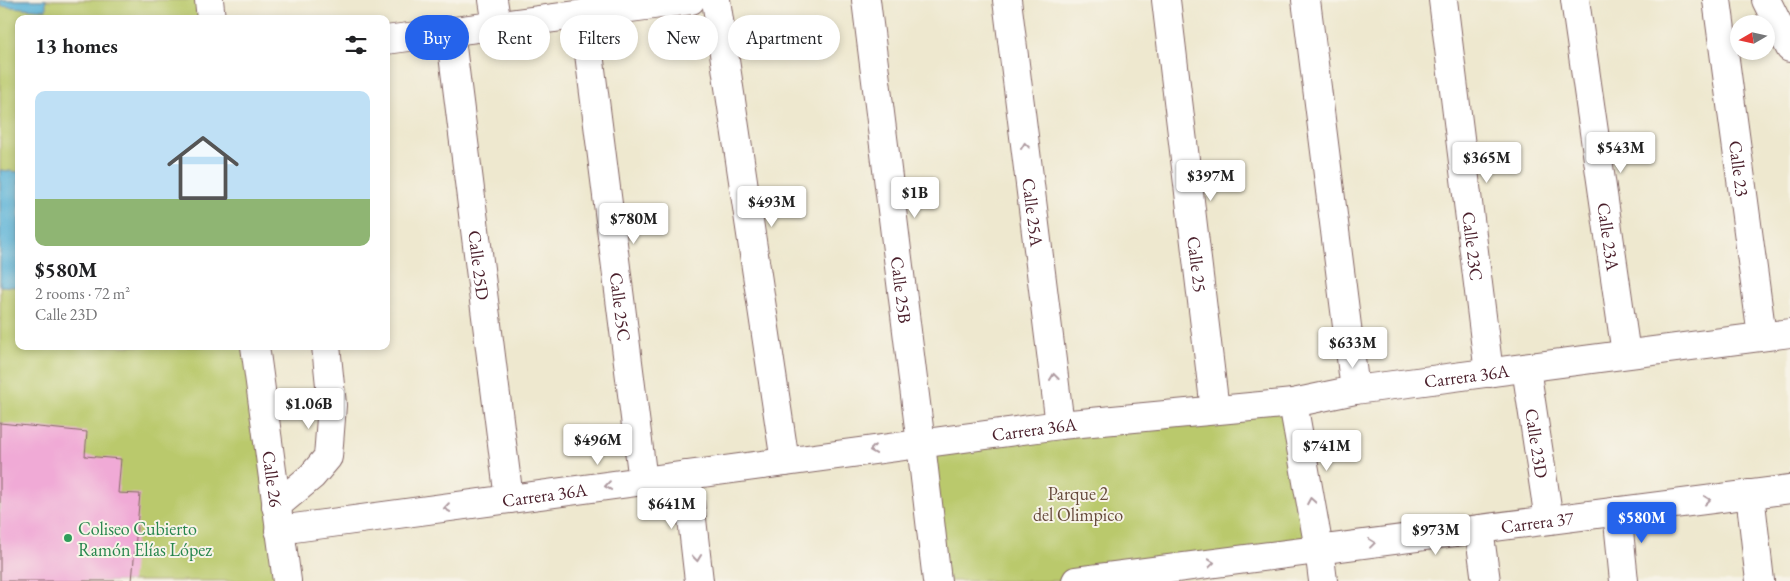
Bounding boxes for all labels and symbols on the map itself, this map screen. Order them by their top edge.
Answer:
north arrow [1730,15,1775,60]
pin: $543M [1586,132,1656,174]
street label: Calle 23 [1724,139,1755,198]
one-way arrow [1020,142,1031,150]
pin: $365M [1452,142,1522,184]
pin: $397M [1176,160,1246,202]
pin: $1B [891,176,939,219]
street label: Calle 25A [1018,177,1049,249]
pin: $493M [737,186,807,228]
street label: Calle 23A [1593,201,1625,273]
pin: $780M [599,202,669,245]
street label: Calle 23C [1458,210,1489,282]
street label: Calle 25D [464,229,495,301]
street label: Calle 25 [1183,235,1212,294]
street label: Calle 25B [886,255,917,325]
street label: Calle 25C [605,271,637,343]
pin: $633M [1318,326,1388,369]
street label: Carrera 36A [1423,358,1511,392]
one-way arrow [1049,372,1060,380]
pin: $1.06B [268,388,350,430]
street label: Calle 23D [1521,407,1554,480]
street label: Carrera 36A [990,412,1078,446]
pin: $496M [563,424,633,466]
pin: $741M [1292,430,1362,472]
one-way arrow [869,445,877,455]
street label: Calle 26 [258,449,288,509]
street label: Carrera 36A [501,477,589,511]
one-way arrow [604,480,612,491]
park label: Parque 2 del Olimpico [1033,482,1123,526]
pin: $641M [637,488,707,530]
one-way arrow [1702,495,1711,505]
one-way arrow [1306,497,1316,506]
one-way arrow [443,502,451,513]
pin: $580M [1607,502,1677,544]
street label: Carrera 37 [1499,505,1575,538]
pin: $973M [1401,514,1471,556]
place label: Coliseo Cubierto Ramón Elías López [78,517,212,561]
marker: Coliseo Cubierto Ramón Elías López [62,532,74,544]
one-way arrow [1368,538,1376,549]
one-way arrow [691,555,702,563]
one-way arrow [1207,559,1215,569]

